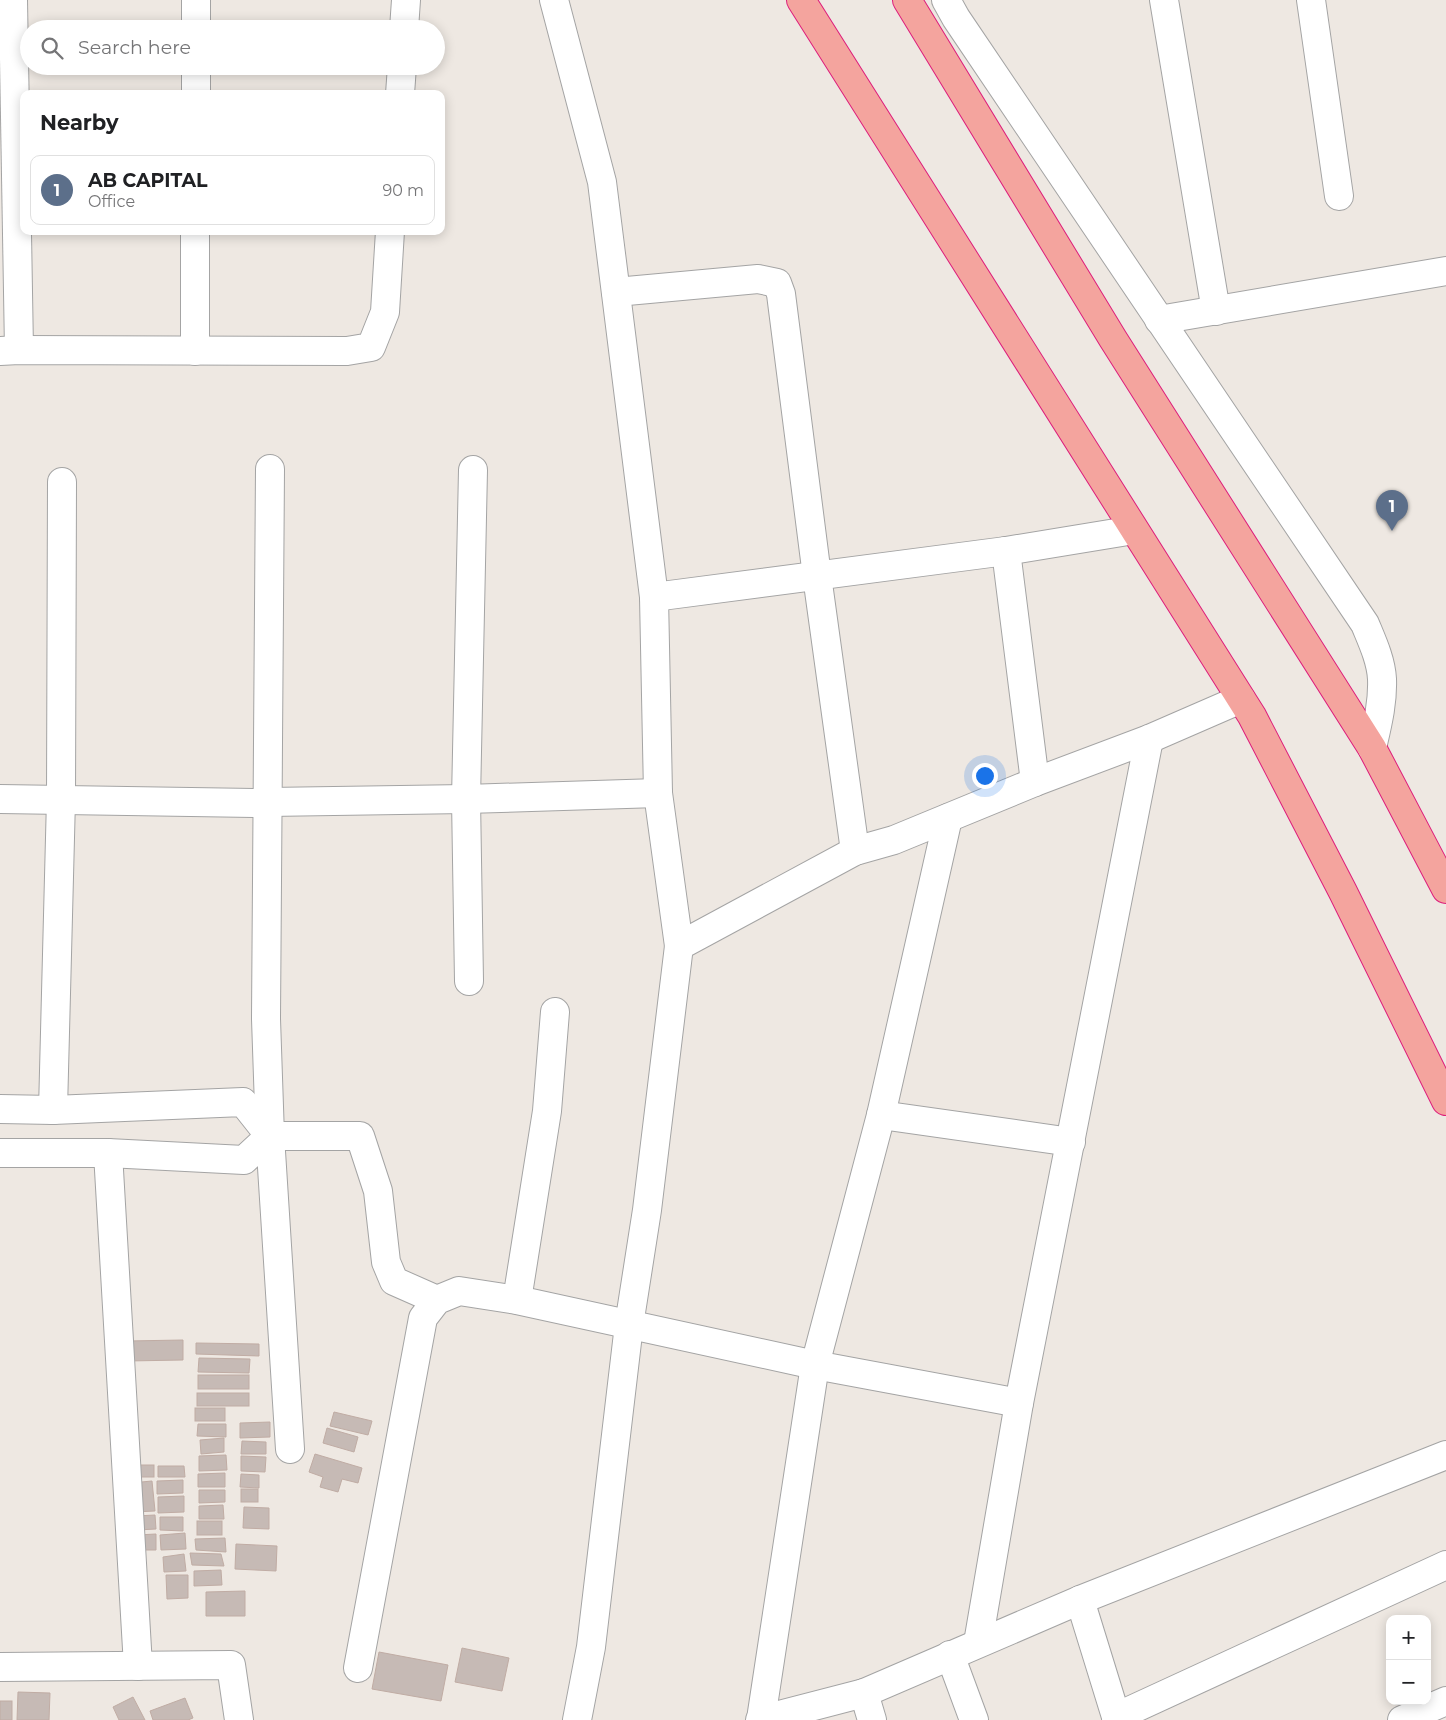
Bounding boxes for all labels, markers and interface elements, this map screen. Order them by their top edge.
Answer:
search box [20,20,445,75]
icon: search [38,34,66,62]
text: Search here [78,36,191,59]
text: Nearby [40,110,119,135]
text: AB CAPITAL [88,169,208,192]
text: 1 [54,181,60,200]
text: 90 m [382,181,424,200]
text: Office [88,192,135,211]
pin: 1 [1376,490,1408,531]
your location [972,763,998,789]
map controls [1386,1615,1431,1705]
button: + [1386,1615,1431,1660]
button: − [1386,1660,1431,1705]

